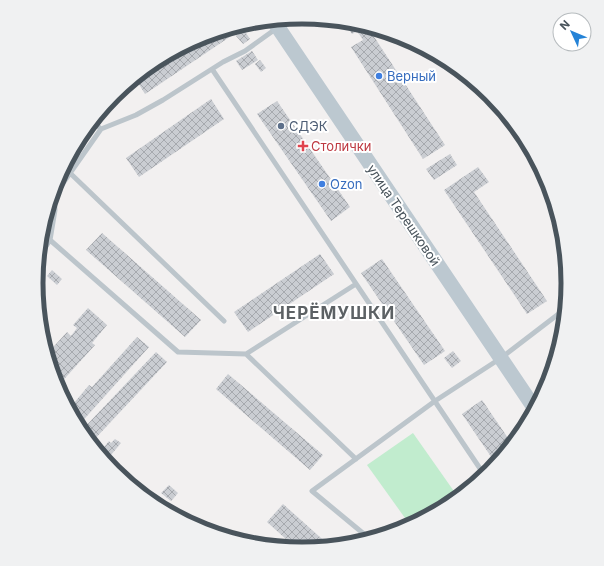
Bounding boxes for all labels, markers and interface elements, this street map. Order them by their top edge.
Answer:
north arrow [552,12,592,52]
text: N [557,17,573,33]
place label: Верный [387,68,436,84]
marker: Верный [374,71,384,81]
place label: СДЭК [289,118,328,134]
marker: СДЭК [276,121,286,131]
place label: Столички [311,138,372,154]
marker: Столички [298,141,308,151]
street label: улица Терешковой [364,161,444,269]
place label: Ozon [330,176,362,192]
marker: Ozon [317,179,327,189]
district label: ЧЕРЁМУШКИ [273,302,395,323]

